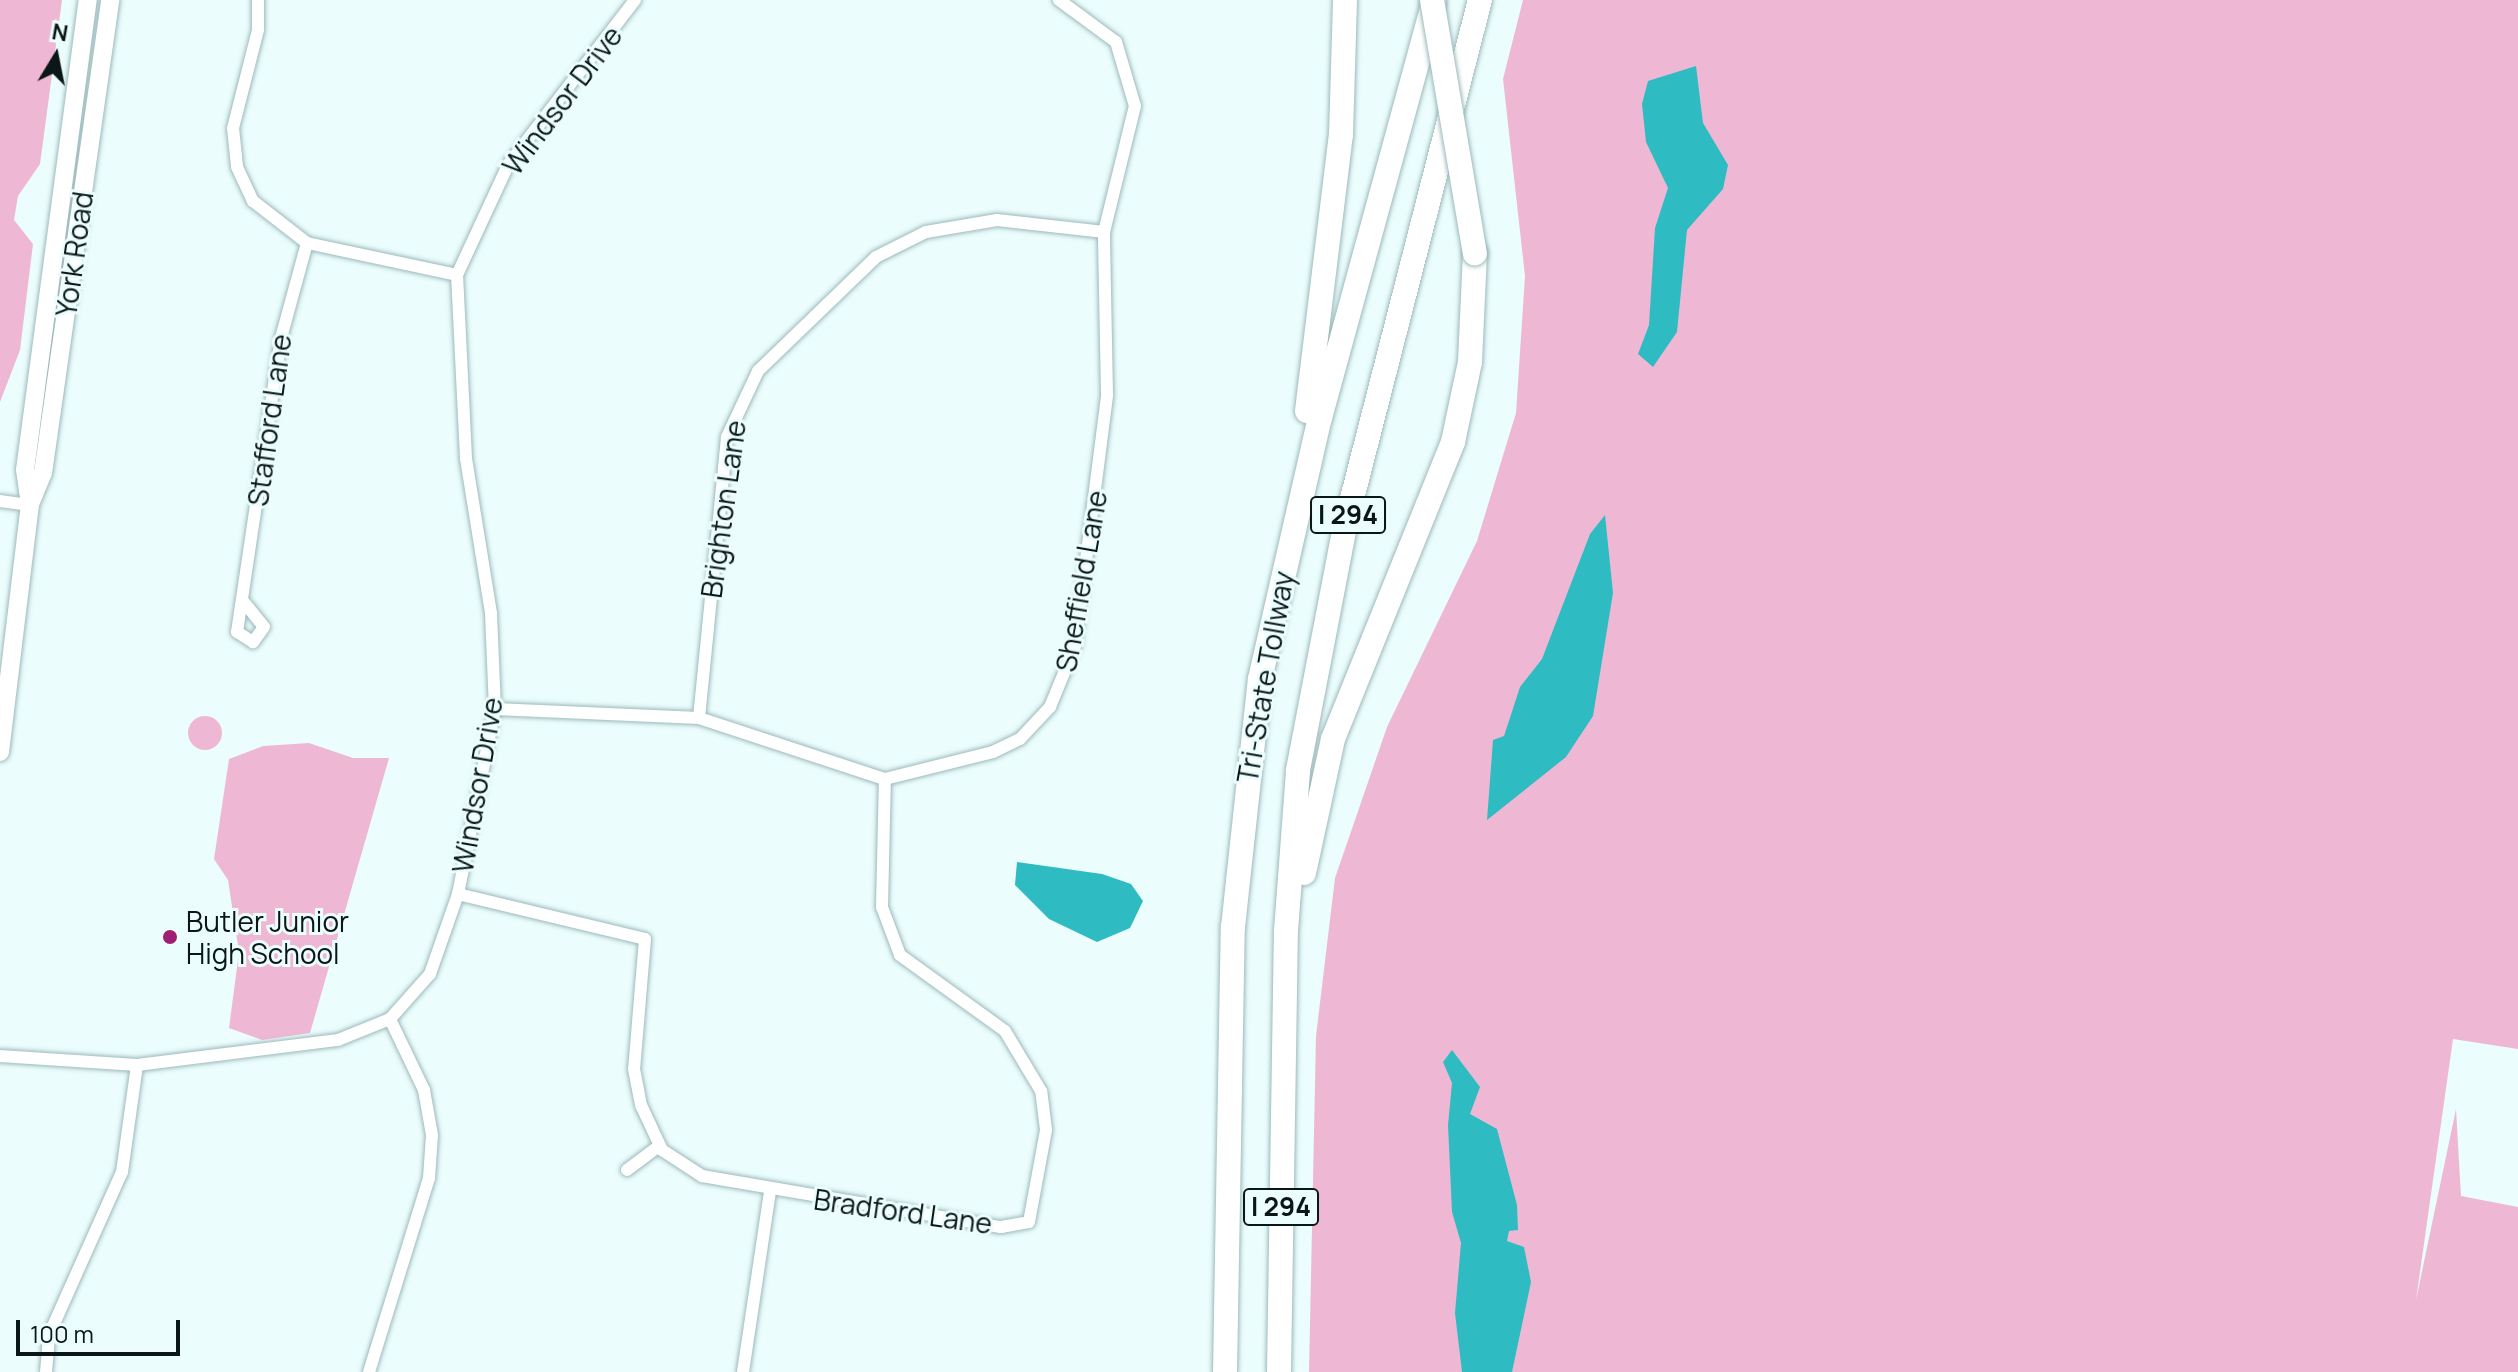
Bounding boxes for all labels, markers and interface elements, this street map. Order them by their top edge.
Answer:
north arrow [16,16,96,96]
text: N [50,16,71,49]
street label: Windsor Drive [495,19,629,181]
street label: York Road [49,189,99,319]
street label: Stafford Lane [240,332,298,508]
street label: Brighton Lane [694,418,752,600]
street label: Sheffield Lane [1049,488,1113,674]
road number: I 294 [1310,493,1386,537]
street label: Tri-State Tollway [1230,568,1300,786]
street label: Windsor Drive [445,695,509,875]
place label: Butler Junior High School [186,904,349,970]
marker: Butler Junior High School [161,928,179,946]
street label: Bradford Lane [812,1182,994,1240]
road number: I 294 [1243,1185,1319,1229]
scale bar [20,1304,184,1354]
text: 100 m [30,1317,94,1350]

